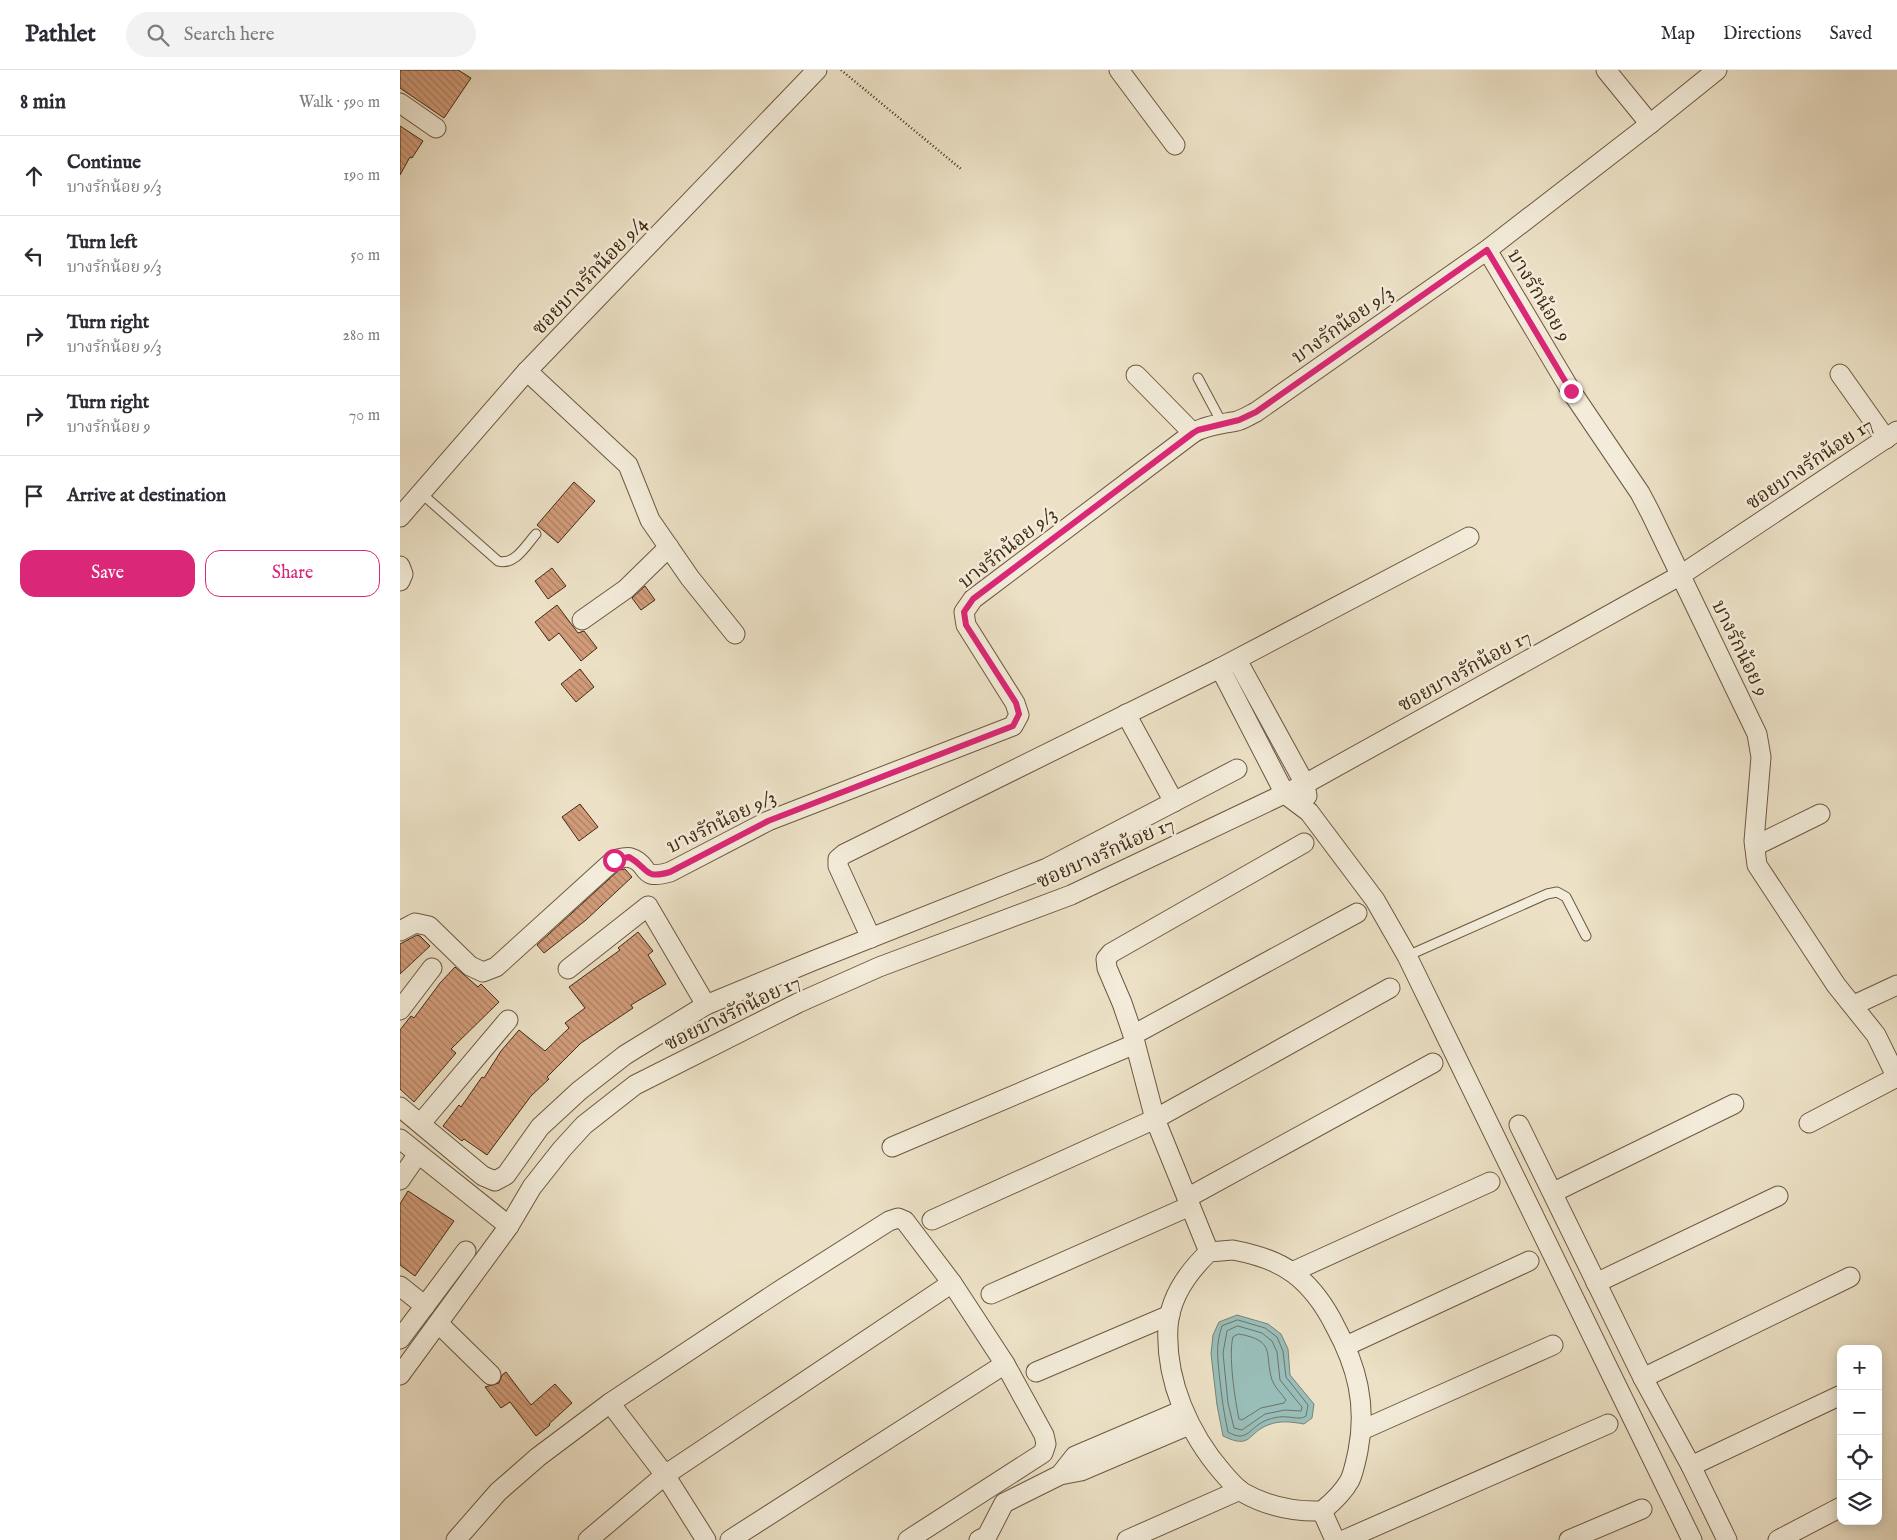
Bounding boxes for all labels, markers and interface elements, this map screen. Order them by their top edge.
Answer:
search box [126,12,476,57]
text: Pathlet [25,19,96,50]
icon: search [144,21,172,49]
text: Search here [184,23,274,47]
text: Map [1661,23,1695,46]
text: Directions [1723,23,1801,46]
text: Saved [1829,23,1872,46]
text: 8 min [20,89,66,116]
text: Walk · 590 m [299,93,380,113]
text: Continue [67,151,141,175]
icon: ahead [20,162,48,190]
text: 190 m [343,166,380,186]
text: บางรักน้อย 9/3 [67,178,162,198]
street label: ซอยบางรักน้อย 9/4 [527,211,653,341]
text: Turn left [67,231,138,255]
icon: left [20,242,48,270]
street label: บางรักน้อย 9 [1501,245,1576,347]
text: 50 m [351,246,380,266]
text: บางรักน้อย 9/3 [67,258,162,278]
street label: บางรักน้อย 9/3 [1287,281,1399,369]
text: Turn right [67,311,149,335]
icon: right [20,322,48,350]
text: 280 m [343,326,380,346]
text: บางรักน้อย 9/3 [67,338,162,358]
route end [1560,380,1583,403]
text: Turn right [67,391,149,415]
icon: right [20,402,48,430]
text: 70 m [349,406,380,426]
street label: ซอยบางรักน้อย 17 [1741,412,1878,516]
text: บางรักน้อย 9 [67,418,150,438]
icon: arrive [20,482,48,510]
text: Arrive at destination [67,484,226,508]
street label: บางรักน้อย 9/3 [954,502,1062,594]
button: Save [20,550,195,597]
button: Share [205,550,380,597]
street label: บางรักน้อย 9 [1706,596,1774,701]
street label: ซอยบางรักน้อย 17 [1394,624,1536,718]
street label: บางรักน้อย 9/3 [663,785,780,860]
street label: ซอยบางรักน้อย 17 [1033,812,1178,895]
route start [603,849,626,872]
street label: ซอยบางรักน้อย 17 [661,970,805,1057]
map controls [1837,1345,1882,1525]
button: + [1837,1345,1882,1390]
button: − [1837,1390,1882,1435]
button: locate [1837,1435,1882,1480]
button: layers [1837,1480,1882,1525]

